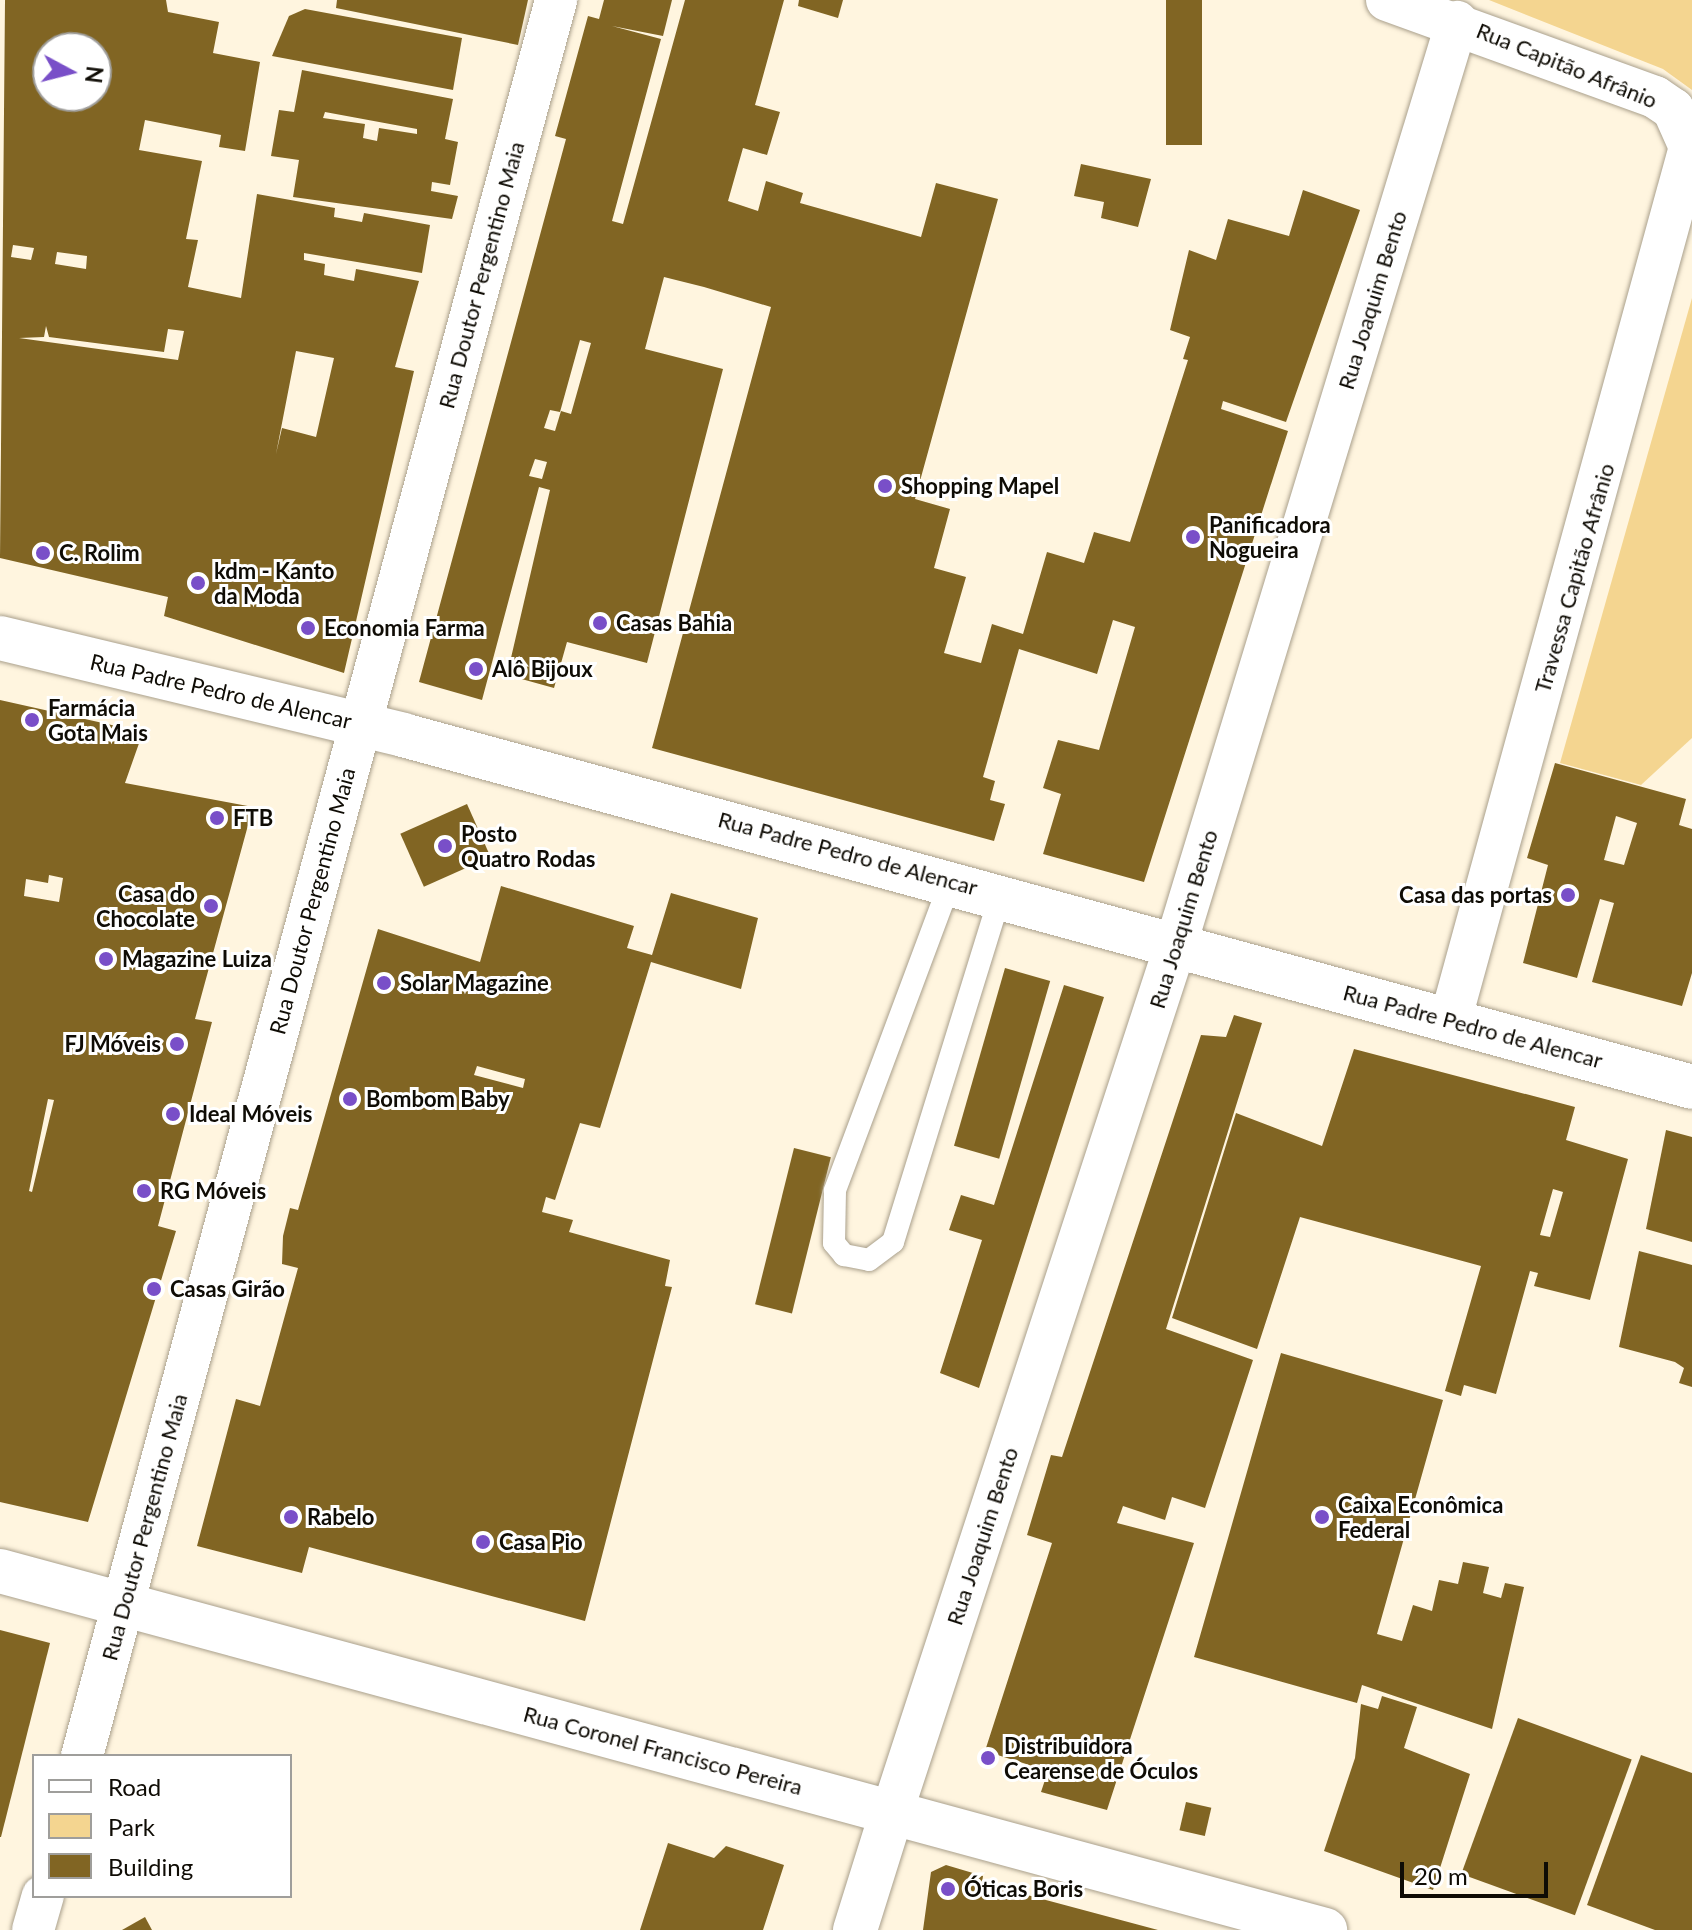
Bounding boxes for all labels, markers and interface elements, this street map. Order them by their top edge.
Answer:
street label: Rua Capitão Afrânio [1472,17,1662,113]
north arrow [32,32,112,112]
text: N [80,65,109,85]
street label: Rua Doutor Pergentino Maia [433,138,529,412]
street label: Rua Joaquim Bento [1332,207,1412,393]
street label: Travessa Capitão Afrânio [1528,460,1620,696]
place label: Shopping Mapel [901,473,1059,499]
marker: Shopping Mapel [876,477,894,495]
place label: Panificadora Nogueira [1209,511,1331,562]
marker: Panificadora Nogueira [1184,528,1202,546]
place label: C. Rolim [59,540,140,566]
marker: C. Rolim [34,544,52,562]
place label: kdm - Kanto da Moda [214,557,334,608]
marker: kdm - Kanto da Moda [189,574,207,592]
place label: Casas Bahia [616,610,732,636]
marker: Casas Bahia [591,614,609,632]
place label: Economia Farma [324,615,485,641]
marker: Economia Farma [299,619,317,637]
street label: Rua Padre Pedro de Alencar [87,648,355,734]
place label: Alô Bijoux [492,656,593,682]
marker: Alô Bijoux [467,660,485,678]
place label: Farmácia Gota Mais [48,694,148,746]
marker: Farmácia Gota Mais [23,711,41,729]
street label: Rua Doutor Pergentino Maia [264,764,360,1038]
place label: FTB [233,805,273,831]
street label: Rua Padre Pedro de Alencar [715,806,981,900]
marker: FTB [208,809,226,827]
place label: Posto Quatro Rodas [461,820,595,872]
street label: Rua Joaquim Bento [1143,826,1223,1012]
marker: Posto Quatro Rodas [436,837,454,855]
place label: Casa do Chocolate [96,880,195,932]
place label: Casa das portas [1399,882,1552,908]
marker: Casa das portas [1559,886,1577,904]
marker: Casa do Chocolate [202,897,220,915]
place label: Magazine Luiza [122,946,272,972]
marker: Magazine Luiza [97,950,115,968]
place label: Solar Magazine [400,970,549,996]
marker: Solar Magazine [375,974,393,992]
street label: Rua Padre Pedro de Alencar [1340,979,1606,1073]
place label: FJ Móveis [65,1031,161,1057]
marker: FJ Móveis [168,1035,186,1053]
place label: Bombom Baby [366,1086,510,1112]
marker: Bombom Baby [341,1090,359,1108]
place label: Ideal Móveis [189,1101,312,1127]
marker: Ideal Móveis [164,1105,182,1123]
place label: RG Móveis [160,1178,266,1204]
marker: RG Móveis [135,1182,153,1200]
place label: Casas Girão [170,1276,285,1302]
marker: Casas Girão [145,1280,163,1298]
street label: Rua Doutor Pergentino Maia [96,1390,192,1664]
street label: Rua Joaquim Bento [941,1443,1023,1629]
place label: Caixa Econômica Federal [1338,1491,1503,1542]
place label: Rabelo [307,1504,374,1530]
marker: Rabelo [282,1508,300,1526]
marker: Caixa Econômica Federal [1313,1508,1331,1526]
place label: Casa Pio [499,1529,583,1555]
marker: Casa Pio [474,1533,492,1551]
street label: Rua Coronel Francisco Pereira [521,1700,805,1800]
place label: Distribuidora Cearense de Óculos [1004,1732,1198,1784]
marker: Distribuidora Cearense de Óculos [979,1749,997,1767]
legend [32,1754,292,1898]
text: Road [108,1772,161,1801]
text: Park [108,1812,155,1841]
scale bar [1404,1846,1552,1896]
text: Building [108,1852,193,1881]
text: 20 m [1414,1861,1468,1890]
place label: Óticas Boris [964,1876,1083,1902]
marker: Óticas Boris [939,1880,957,1898]

